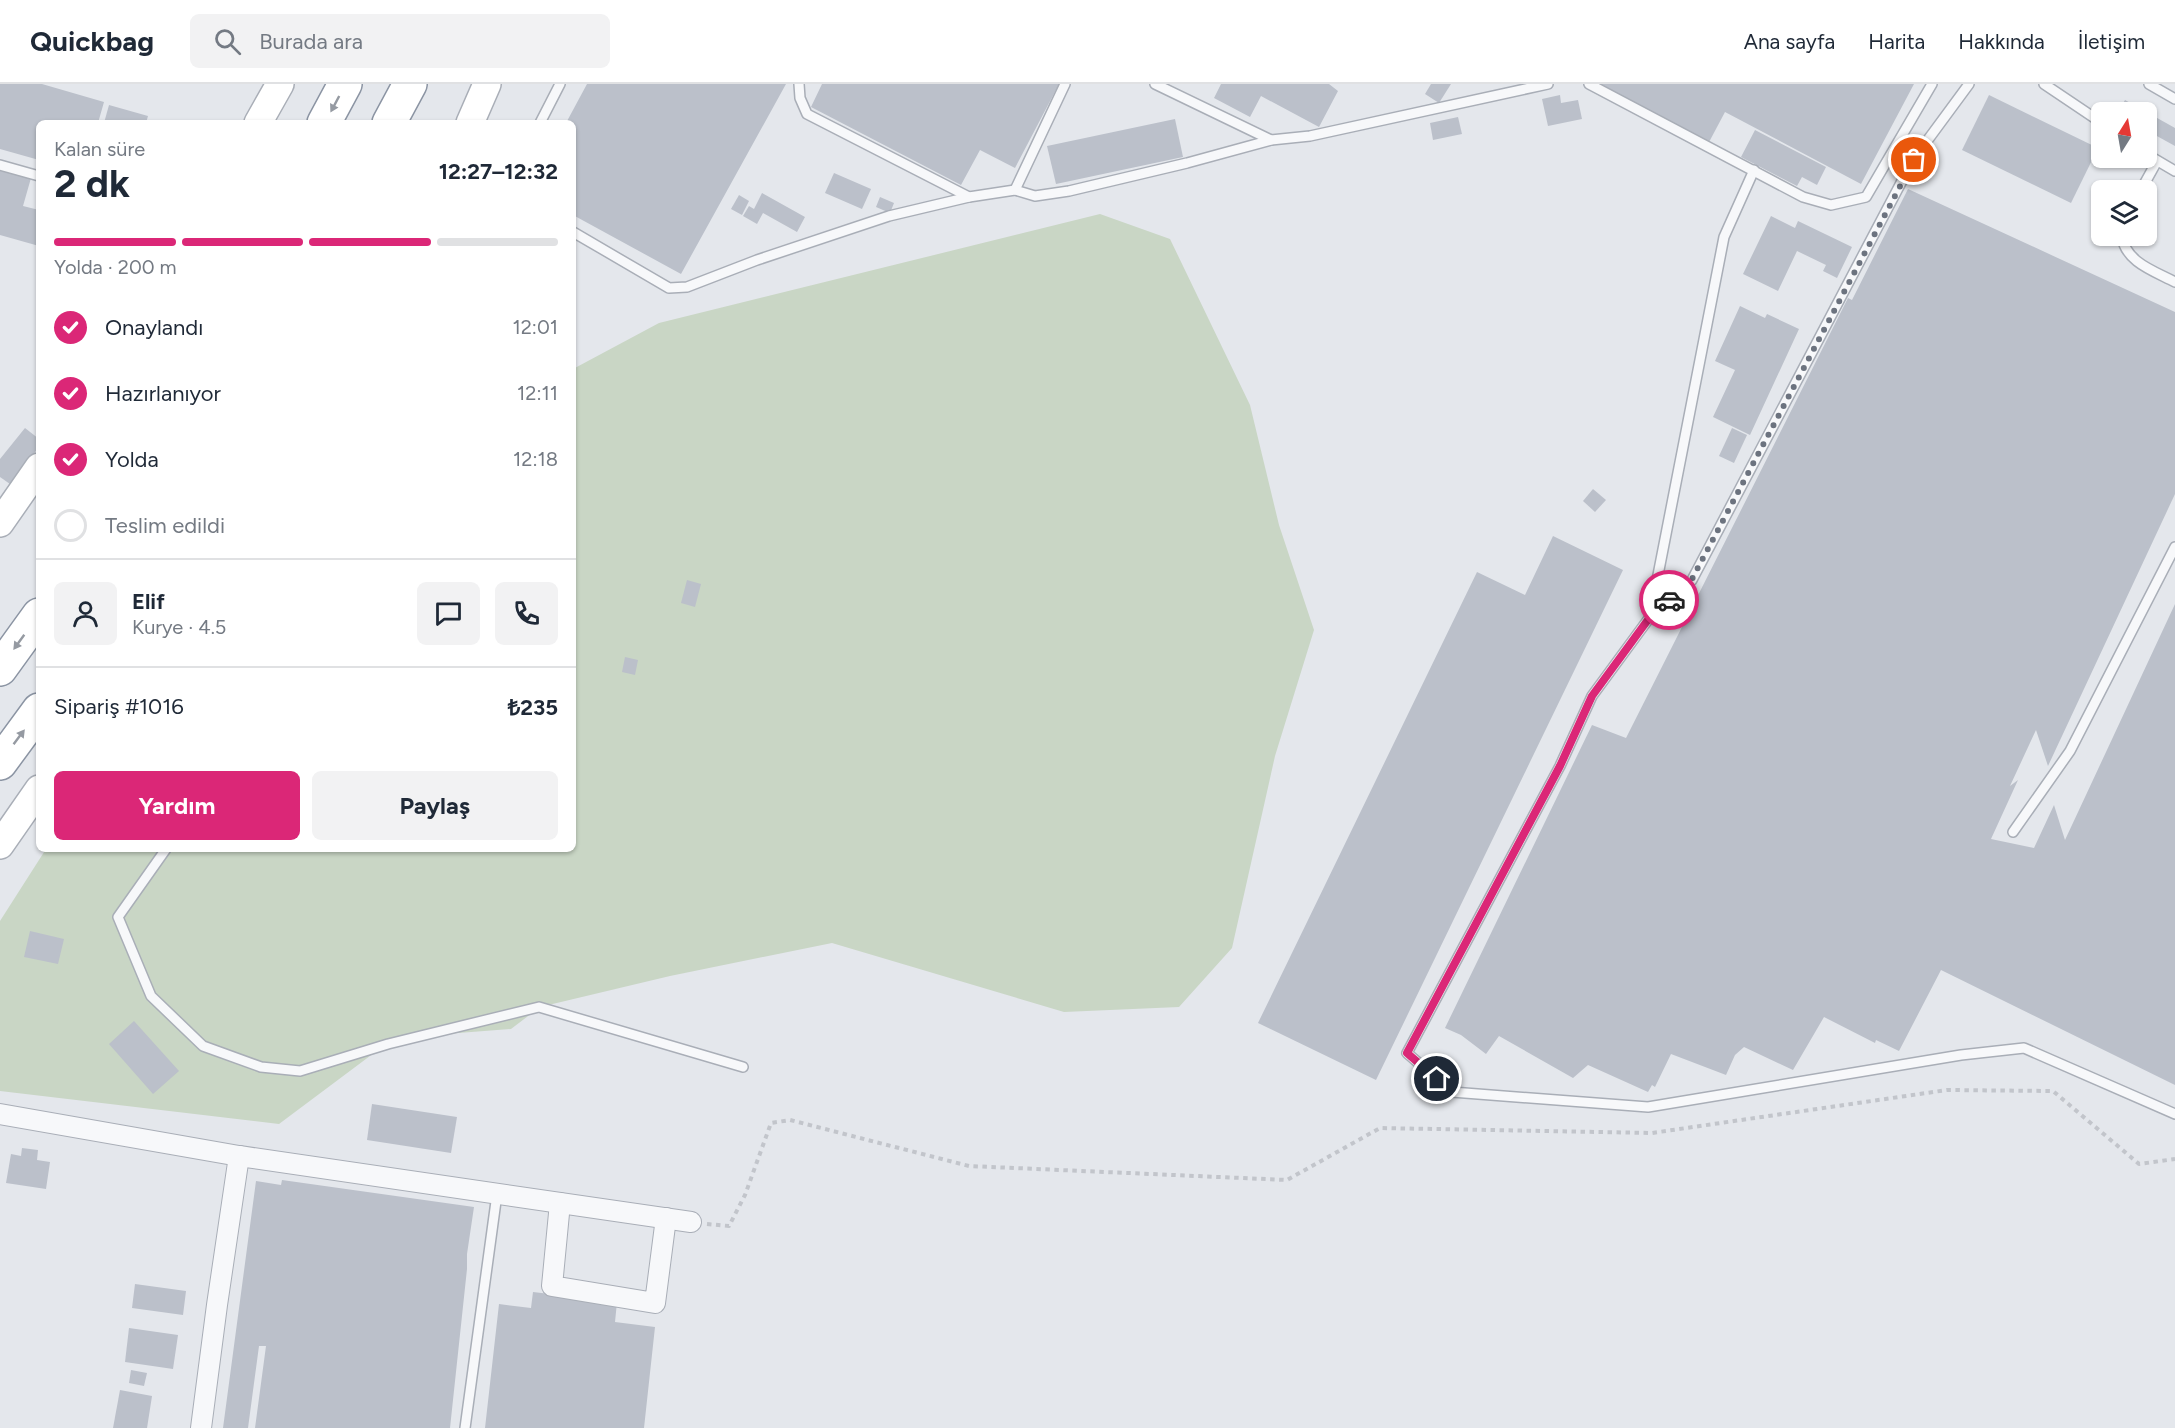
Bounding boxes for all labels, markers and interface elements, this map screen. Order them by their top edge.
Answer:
search box [190,14,610,68]
text: Quickbag [30,24,154,58]
icon: search [211,25,244,58]
text: Burada ara [259,28,363,55]
text: Ana sayfa [1744,29,1835,54]
text: Harita [1868,29,1925,54]
text: Hakkında [1958,29,2045,54]
text: İletişim [2078,29,2145,54]
one-way arrow [330,95,340,112]
north arrow [2091,102,2157,168]
map controls [2091,102,2157,246]
pin [1888,134,1939,185]
text: Kalan süre [54,137,145,161]
icon: bag [1897,143,1930,176]
text: 12:27–12:32 [439,158,558,185]
text: 2 dk [54,160,130,207]
button: layers [2091,180,2157,246]
text: Yolda · 200 m [54,255,177,279]
icon: check [54,311,87,344]
text: Onaylandı [105,314,203,341]
text: 12:01 [512,315,558,339]
icon: check [54,377,87,410]
text: Hazırlanıyor [105,380,221,407]
text: 12:11 [517,381,558,405]
icon: check [54,443,87,476]
text: Yolda [105,446,159,473]
text: 12:18 [513,447,558,471]
text: Teslim edildi [105,512,225,539]
courier [1639,570,1699,630]
button: person [54,582,117,645]
button: chat [417,582,480,645]
button: phone [495,582,558,645]
icon: car [1653,584,1686,617]
text: Elif [132,588,165,615]
text: Kurye · 4.5 [132,615,226,639]
one-way arrow [14,635,26,650]
text: Sipariş #1016 [54,693,184,720]
text: ₺235 [508,694,558,721]
one-way arrow [13,729,25,744]
button: Yardım [54,771,300,840]
button: Paylaş [312,771,558,840]
pin [1411,1053,1462,1104]
icon: home [1420,1062,1453,1095]

